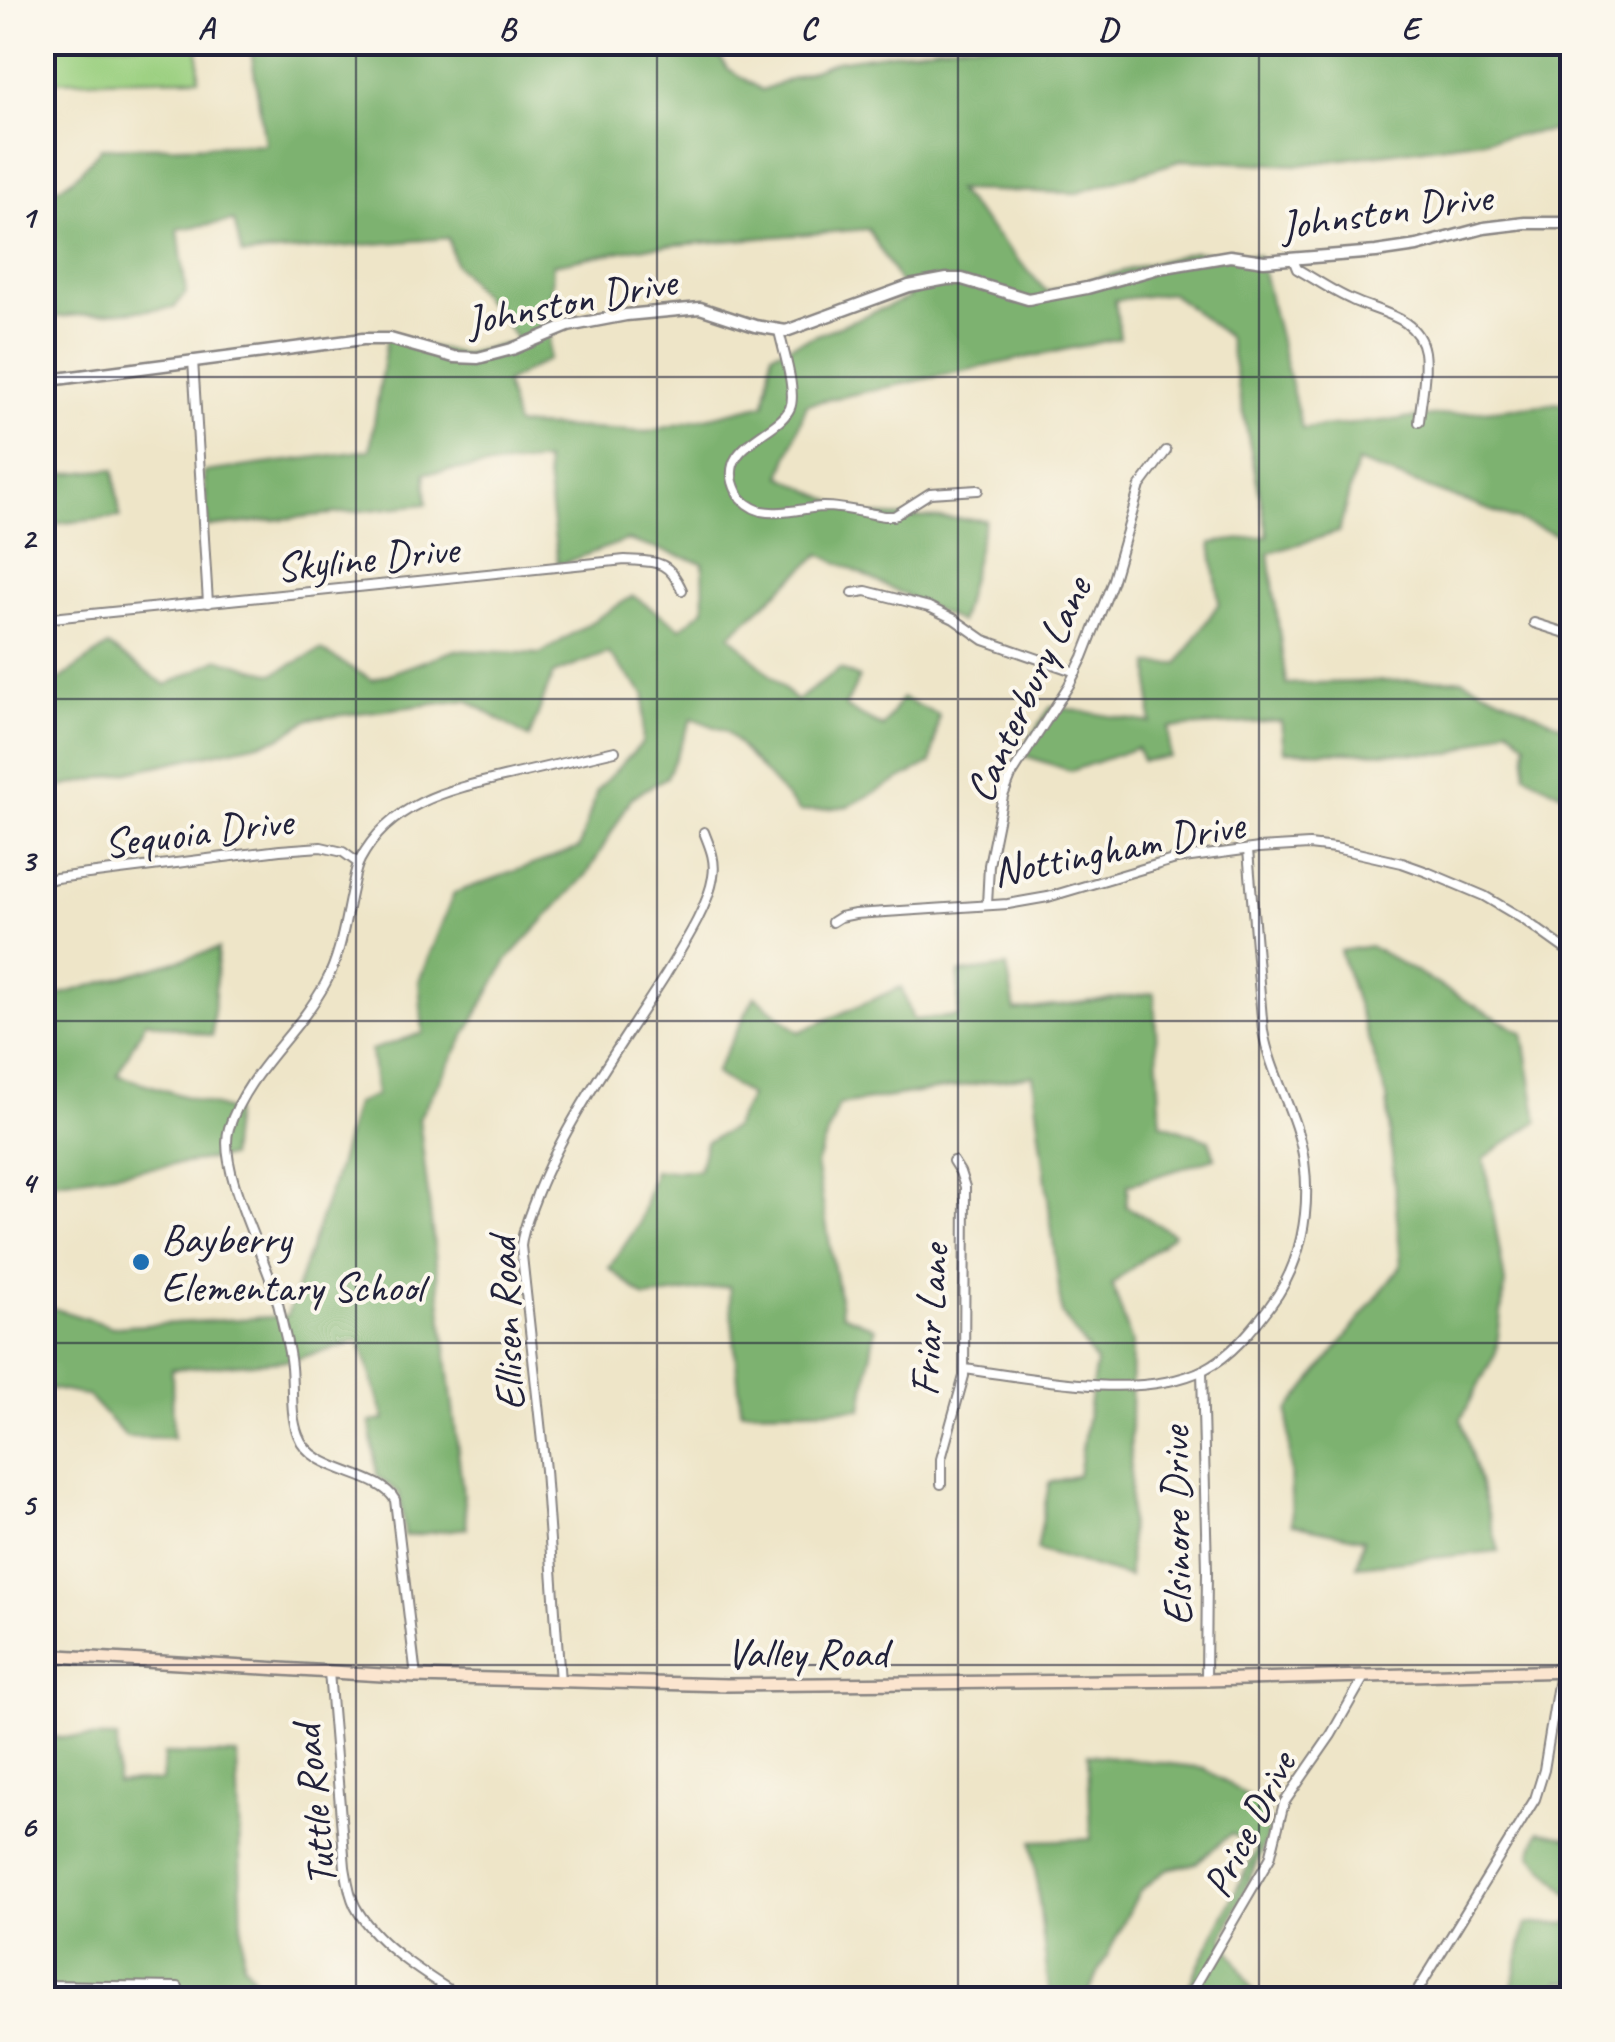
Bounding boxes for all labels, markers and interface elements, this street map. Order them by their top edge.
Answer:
text: A [198,8,217,49]
text: B [499,8,518,49]
text: C [800,8,820,49]
text: D [1099,8,1121,49]
text: E [1401,8,1423,49]
street label: Johnston Drive [1275,170,1498,253]
text: 1 [21,196,39,237]
street label: Johnston Drive [460,255,684,348]
text: 2 [21,518,38,559]
street label: Skyline Drive [273,522,464,594]
street label: Canterbury Lane [953,567,1104,810]
street label: Sequoia Drive [101,794,299,870]
street label: Nottingham Drive [988,798,1251,899]
text: 3 [21,840,38,881]
text: 4 [21,1162,39,1203]
place label: Bayberry Elementary School [161,1213,430,1314]
street label: Ellisen Road [475,1230,537,1412]
street label: Friar Lane [898,1239,961,1398]
marker: Bayberry Elementary School [130,1251,152,1273]
street label: Elsinore Drive [1148,1424,1205,1626]
text: 5 [21,1484,38,1525]
street label: Valley Road [727,1627,894,1680]
street label: Tuttle Road [279,1716,349,1889]
street label: Price Drive [1190,1740,1310,1906]
text: 6 [20,1806,37,1847]

